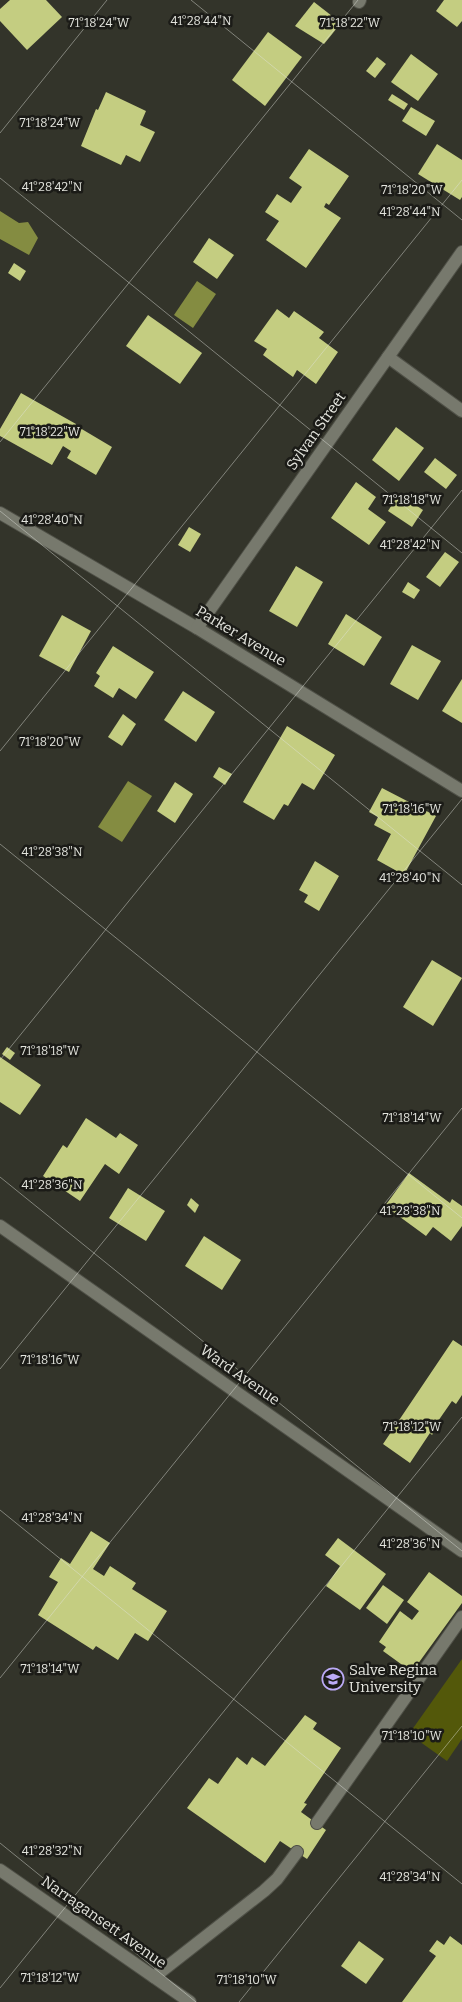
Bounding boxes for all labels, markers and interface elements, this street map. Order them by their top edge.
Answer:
text: 41°28'44"N [170,14,232,28]
text: 71°18'24"W [69,16,130,30]
text: 71°18'22"W [320,16,381,30]
text: 71°18'24"W [20,116,81,130]
text: 41°28'42"N [22,180,83,194]
text: 71°18'20"W [381,183,443,197]
text: 41°28'44"N [379,205,441,219]
street label: Sylvan Street [283,388,350,473]
text: 71°18'22"W [20,425,81,439]
text: 71°18'18"W [382,493,442,507]
text: 41°28'40"N [21,513,83,527]
text: 41°28'42"N [380,538,441,552]
street label: Parker Avenue [193,602,289,670]
text: 71°18'20"W [19,735,81,749]
text: 71°18'16"W [382,802,442,816]
text: 41°28'38"N [22,845,83,859]
text: 41°28'40"N [379,871,441,885]
text: 71°18'18"W [20,1044,80,1058]
text: 71°18'14"W [382,1111,442,1125]
text: 41°28'36"N [22,1178,83,1192]
text: 41°28'38"N [380,1204,441,1218]
street label: Ward Avenue [197,1341,283,1409]
text: 71°18'16"W [20,1353,80,1367]
text: 71°18'12"W [383,1420,442,1434]
text: 41°28'34"N [22,1511,83,1525]
text: 41°28'36"N [380,1537,441,1551]
place label: Salve Regina University [349,1661,437,1696]
text: 71°18'14"W [20,1662,80,1676]
school or university icon: Salve Regina University [321,1667,345,1691]
text: 71°18'10"W [382,1729,443,1743]
text: 41°28'32"N [22,1844,83,1858]
text: 41°28'34"N [380,1870,441,1884]
street label: Narragansett Avenue [38,1872,170,1972]
text: 71°18'12"W [21,1971,80,1985]
text: 71°18'10"W [217,1973,278,1987]

